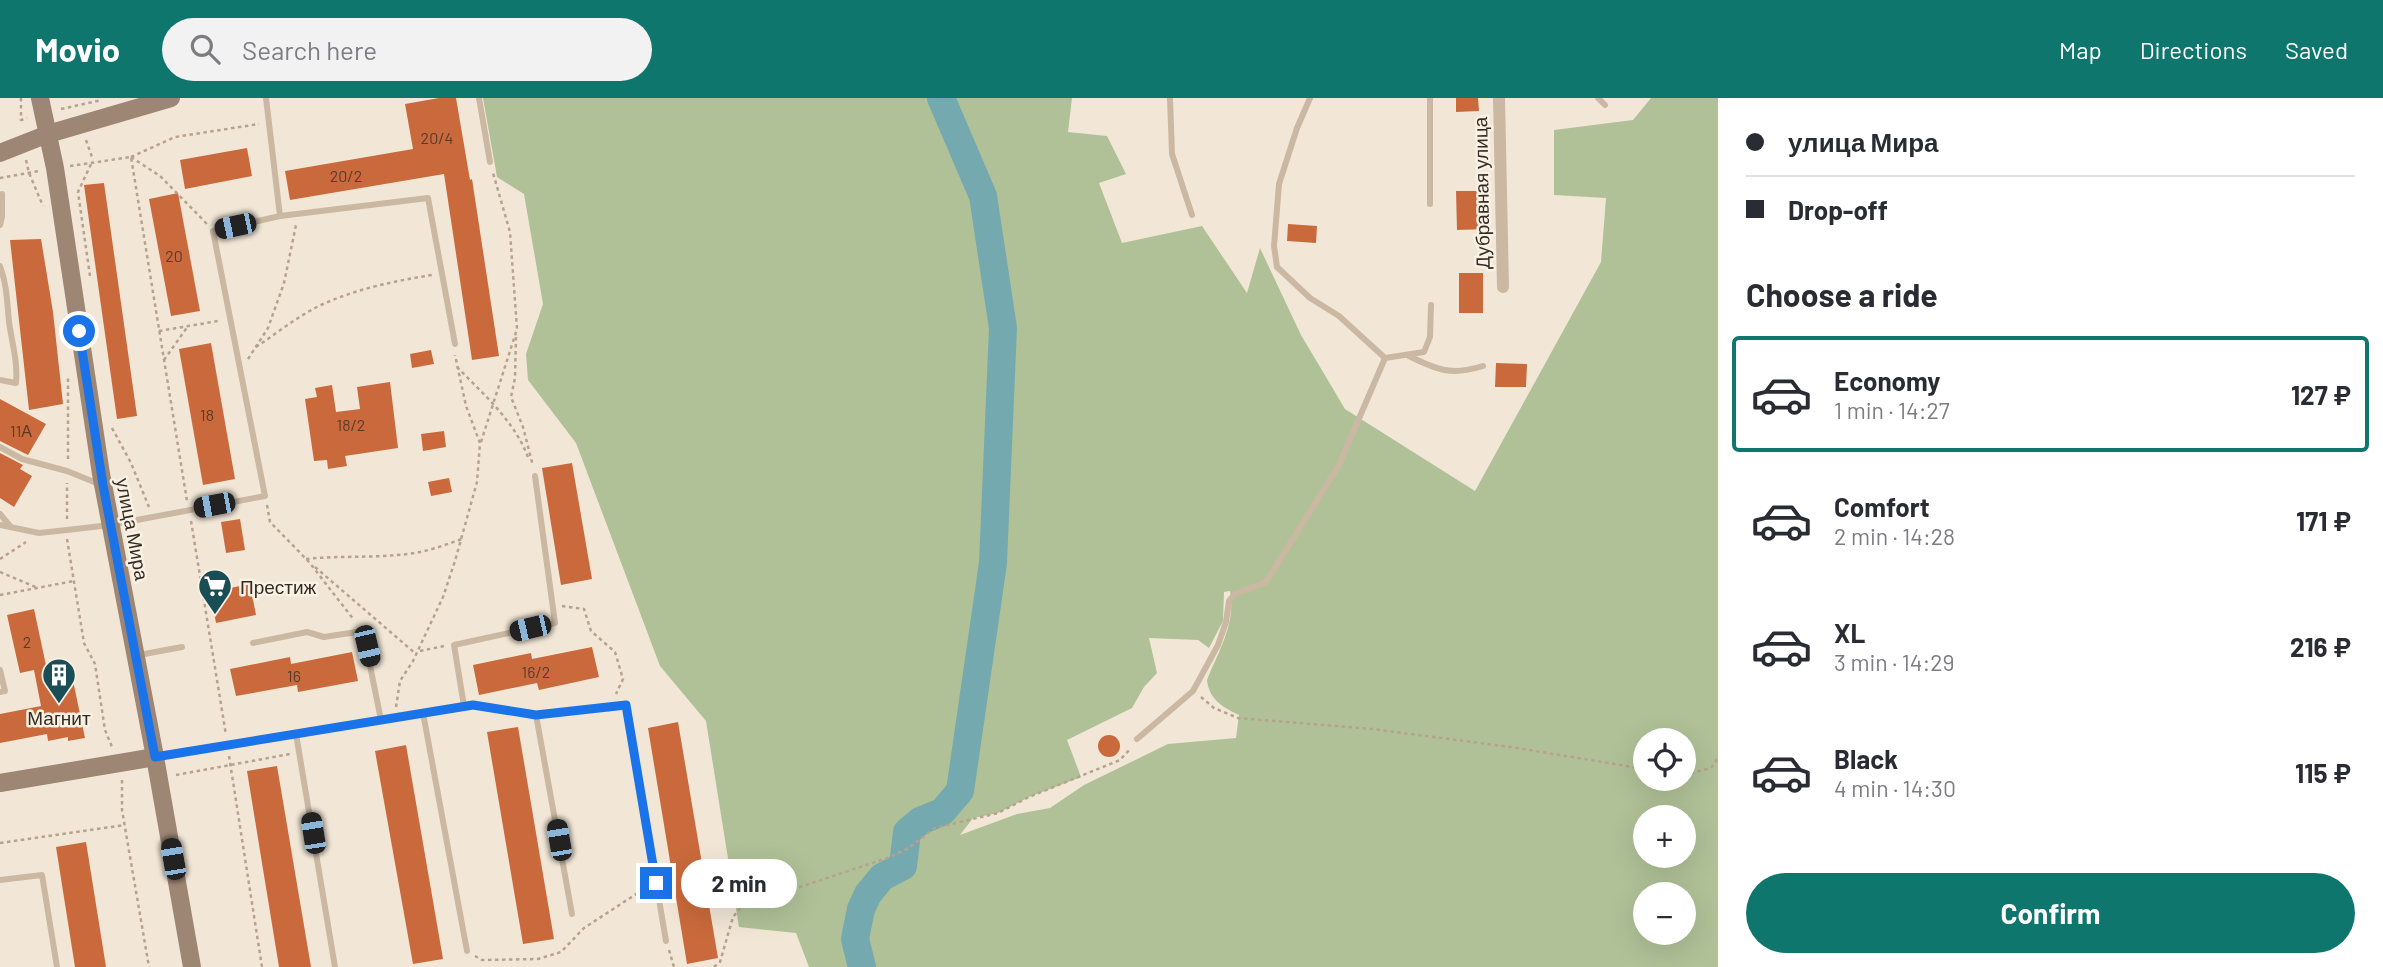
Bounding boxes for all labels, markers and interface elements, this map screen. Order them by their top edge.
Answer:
search box [162,18,652,81]
text: Movio [35,29,120,69]
icon: search [186,30,224,68]
text: Search here [242,34,377,65]
text: Map [2059,35,2102,64]
text: Directions [2140,35,2247,64]
text: Saved [2285,35,2348,64]
street label: Дубравная улица [1468,116,1494,269]
text: улица Мира [1788,126,1939,157]
house number: 20/4 [421,128,453,147]
house number: 20/2 [330,166,362,185]
text: Drop-off [1788,194,1888,225]
car [213,211,258,241]
house number: 20 [165,246,183,265]
text: Choose a ride [1746,275,1938,313]
route start [63,315,95,347]
icon: car [1750,363,1813,426]
text: Economy [1834,365,1940,396]
text: 127 ₽ [2291,379,2351,410]
text: 1 min · 14:27 [1834,396,1950,424]
house number: 18 [200,405,214,424]
house number: 18/2 [337,415,365,434]
house number: 11А [10,421,32,440]
street label: улица Мира [112,476,154,582]
icon: car [1750,489,1813,552]
car [192,491,237,519]
text: Comfort [1834,491,1930,522]
text: 171 ₽ [2296,505,2351,536]
text: 2 min · 14:28 [1834,522,1955,550]
supermarket icon: Престиж [196,567,234,616]
place label: Престиж [240,575,317,598]
car [508,613,553,643]
icon: car [1750,615,1813,678]
text: XL [1834,617,1865,648]
car [353,623,382,669]
text: 216 ₽ [2290,631,2351,662]
house number: 2 [23,632,31,651]
text: 3 min · 14:29 [1834,648,1955,676]
building icon: Магнит [40,656,78,705]
house number: 16/2 [522,662,550,681]
house number: 16 [287,666,301,685]
place label: Магнит [27,706,91,729]
map controls [1633,728,1696,945]
button: locate [1633,728,1696,791]
icon: car [1750,741,1813,804]
text: Black [1834,743,1898,774]
text: 115 ₽ [2295,757,2351,788]
text: 4 min · 14:30 [1834,774,1956,802]
button: + [1633,805,1696,868]
car [300,811,327,855]
car [546,817,573,863]
car [160,836,187,882]
callout: 2 min [680,858,796,908]
route end [640,867,672,899]
text: 2 min [711,869,767,897]
button: Confirm [1746,873,2355,953]
button: − [1633,882,1696,945]

